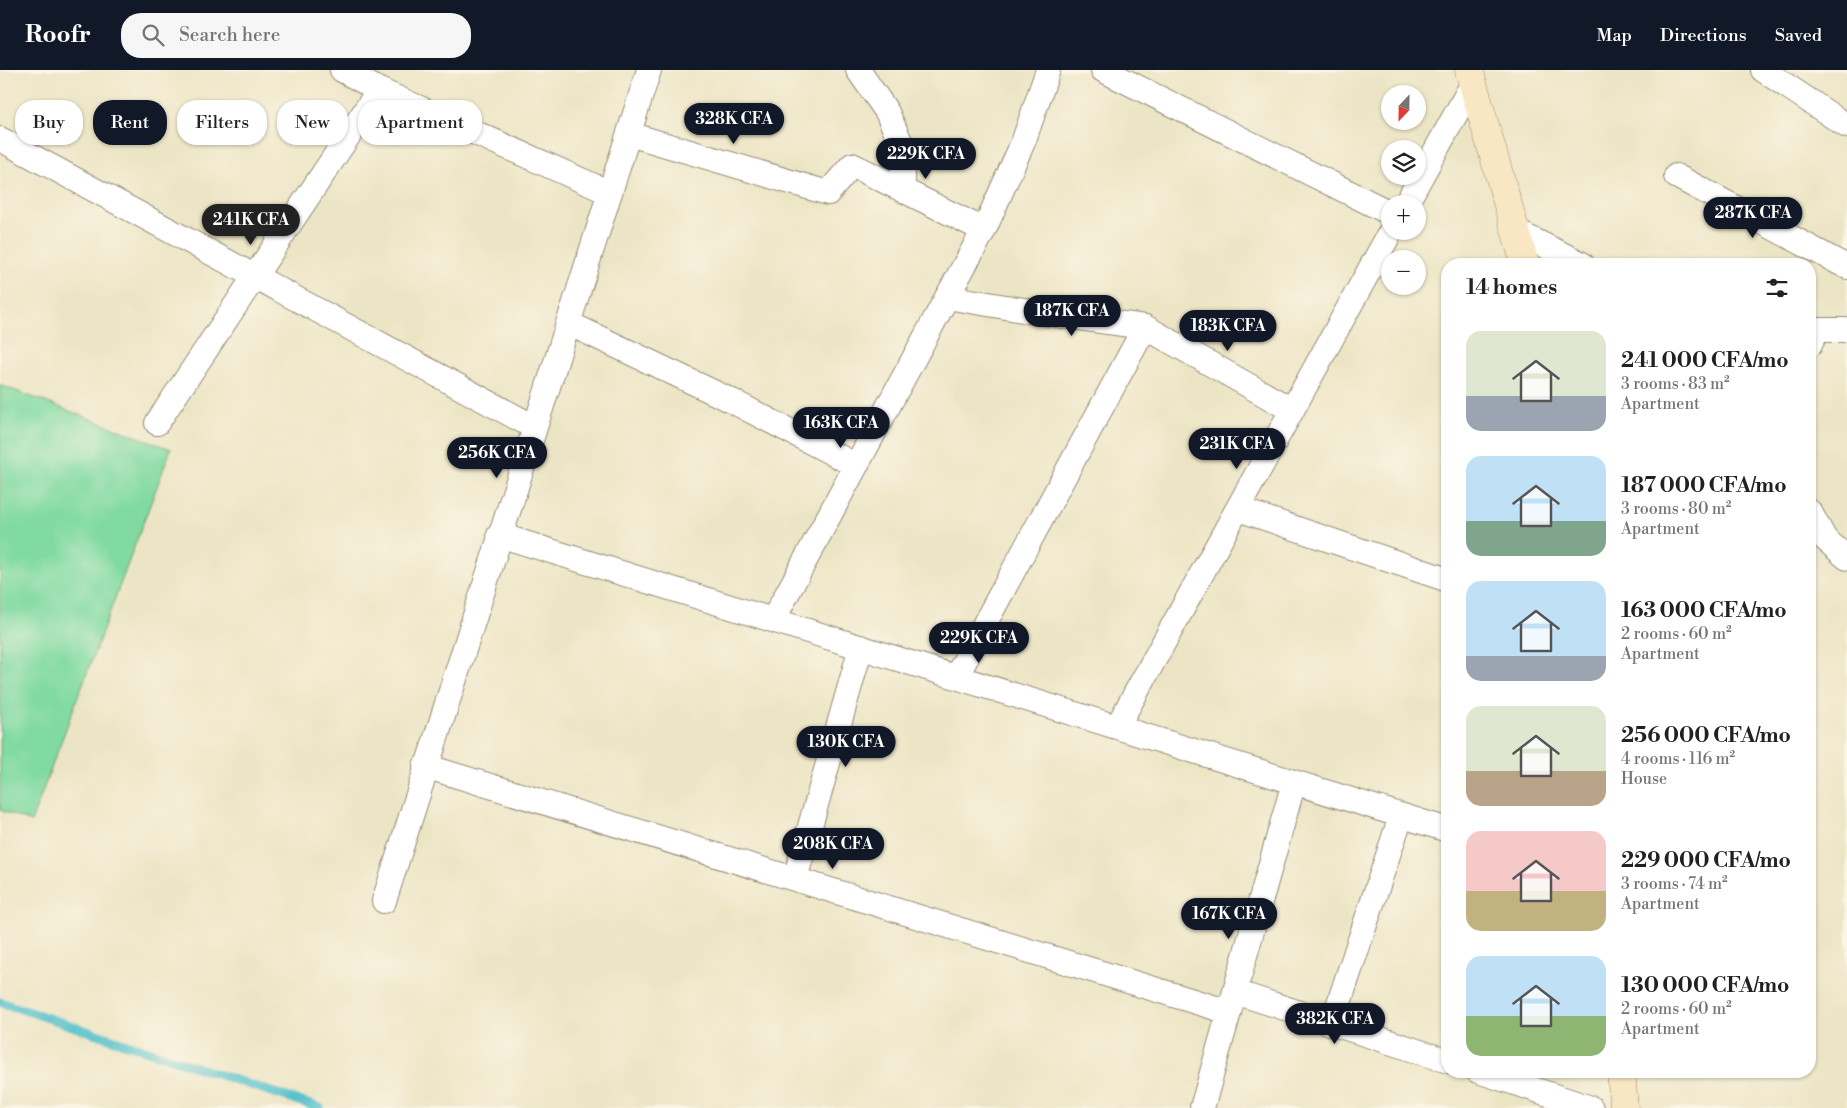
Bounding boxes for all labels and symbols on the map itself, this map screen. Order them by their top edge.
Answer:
north arrow [1381,85,1426,130]
pin: 328K CFA [682,102,786,145]
pin: 229K CFA [874,138,978,180]
pin: 287K CFA [1701,196,1805,239]
pin: 241K CFA [199,204,303,246]
pin: 187K CFA [1020,294,1124,337]
pin: 183K CFA [1176,310,1280,352]
pin: 163K CFA [789,406,893,449]
pin: 231K CFA [1185,428,1289,470]
pin: 256K CFA [445,436,549,479]
pin: 229K CFA [927,622,1031,664]
pin: 130K CFA [794,726,898,768]
pin: 208K CFA [781,828,885,870]
pin: 167K CFA [1177,898,1281,940]
pin: 382K CFA [1283,1002,1387,1045]

